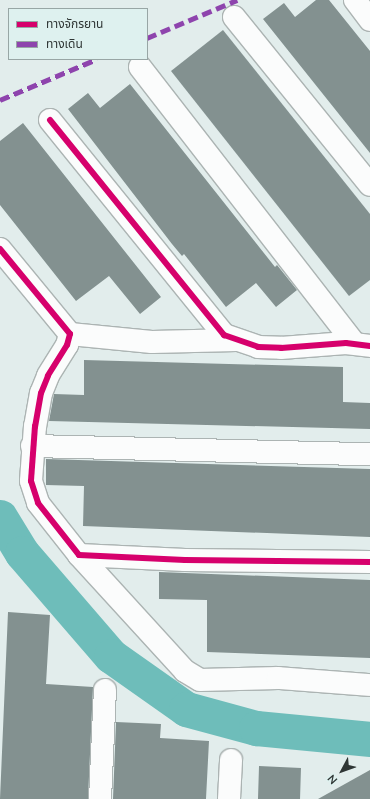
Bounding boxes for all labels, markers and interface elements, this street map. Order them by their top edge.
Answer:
legend [8,8,148,60]
text: ทางจักรยาน [46,16,103,32]
text: ทางเดิน [46,36,83,52]
north arrow [322,751,362,791]
text: N [324,771,341,787]

